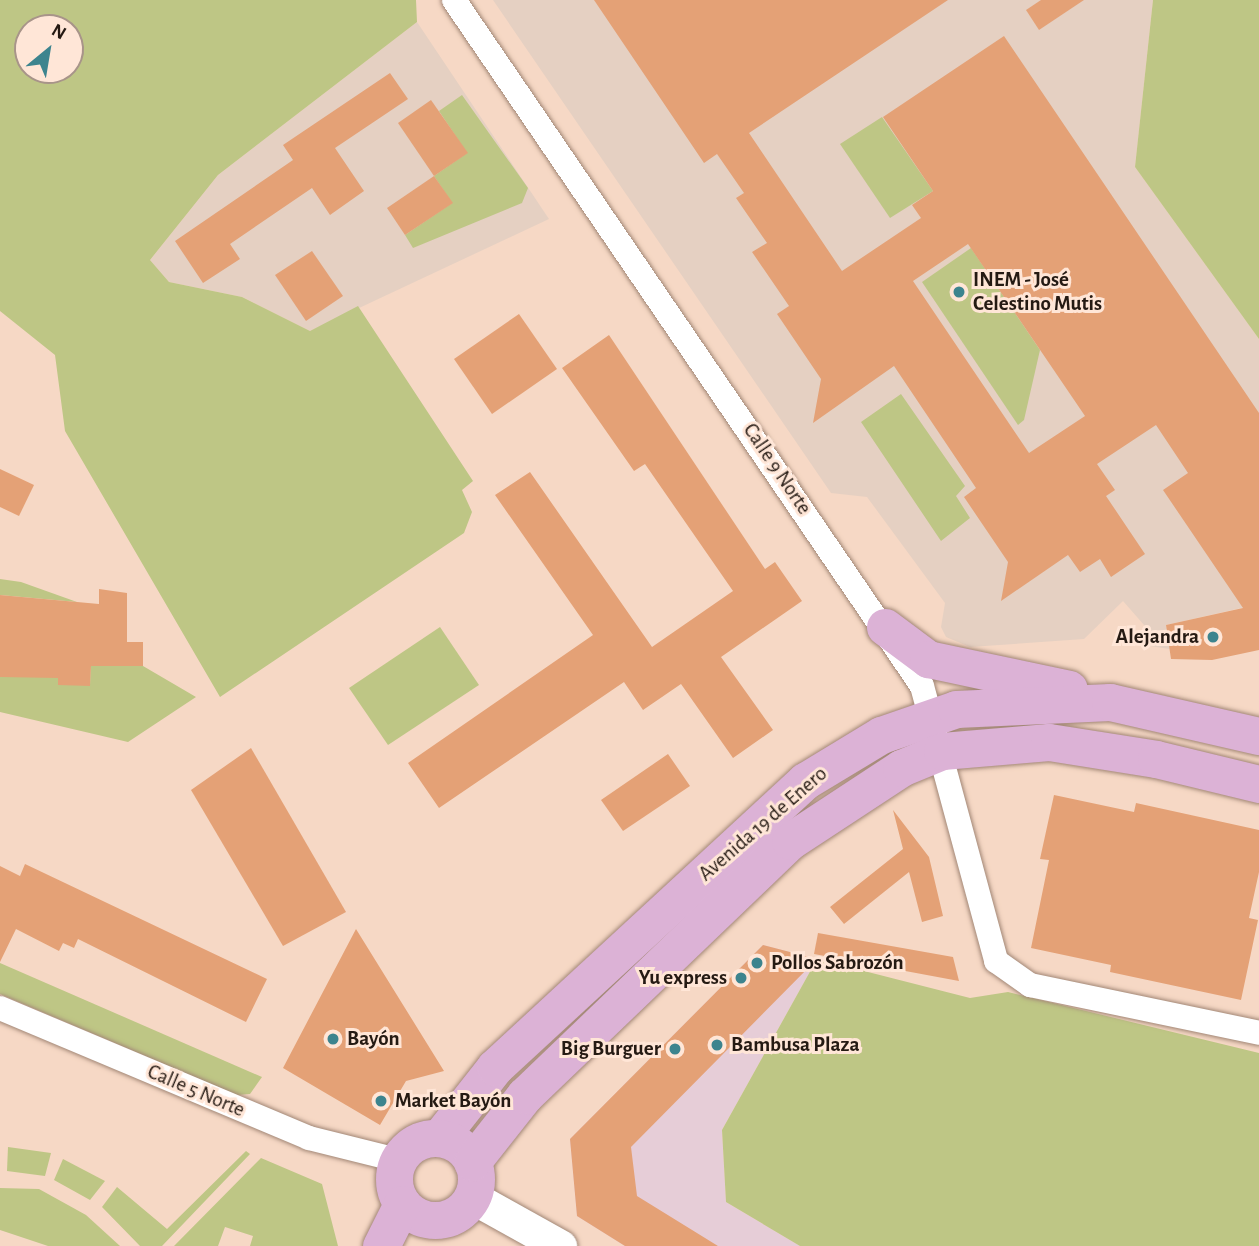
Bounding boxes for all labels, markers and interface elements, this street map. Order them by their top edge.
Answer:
north arrow [14,14,84,84]
text: N [48,21,69,44]
place label: INEM - José Celestino Mutis [973,267,1102,317]
marker: INEM - José Celestino Mutis [951,284,967,300]
street label: Calle 9 Norte [737,419,817,519]
place label: Alejandra [1115,624,1199,650]
marker: Alejandra [1205,629,1221,645]
street label: Avenida 19 de Enero [694,761,832,887]
place label: Pollos Sabrozón [771,950,904,976]
marker: Pollos Sabrozón [749,955,765,971]
place label: Yu express [639,965,727,991]
marker: Yu express [733,970,749,986]
place label: Bayón [347,1026,400,1052]
marker: Bayón [325,1031,341,1047]
place label: Bambusa Plaza [731,1032,860,1058]
place label: Big Burguer [561,1036,661,1062]
marker: Bambusa Plaza [709,1037,725,1053]
marker: Big Burguer [667,1041,683,1057]
street label: Calle 5 Norte [144,1059,248,1123]
place label: Market Bayón [395,1088,511,1114]
marker: Market Bayón [373,1093,389,1109]

